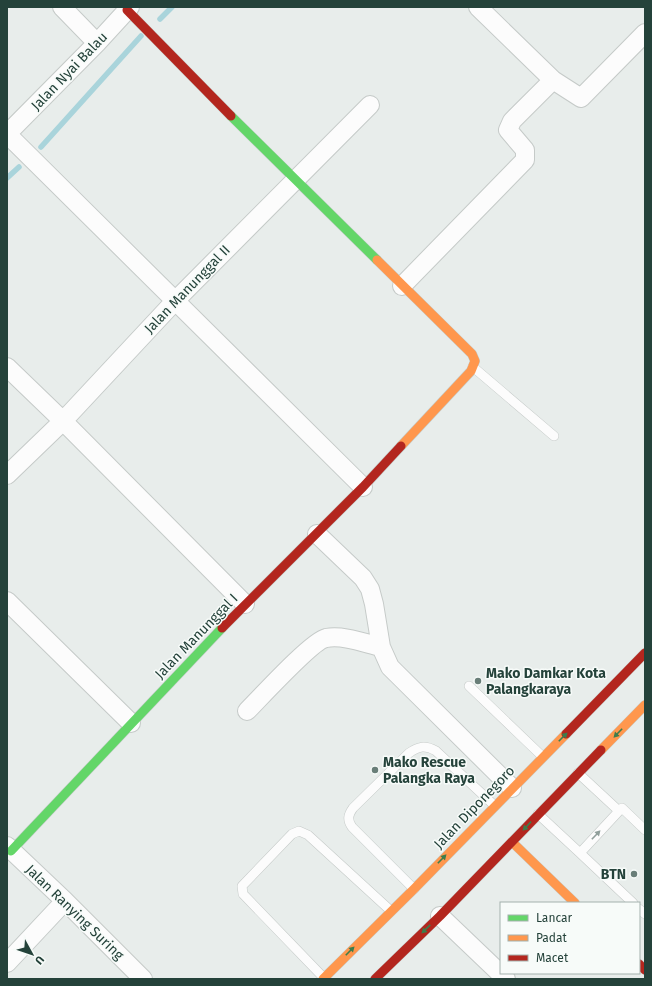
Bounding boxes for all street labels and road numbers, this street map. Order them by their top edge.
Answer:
street label: Jalan Nyai Balau [28,29,111,114]
street label: Jalan Manunggal II [141,242,234,337]
street label: Jalan Manunggal I [151,590,241,683]
street label: Jalan Diponegoro [430,762,518,852]
street label: Jalan Ranying Suring [22,861,128,964]

